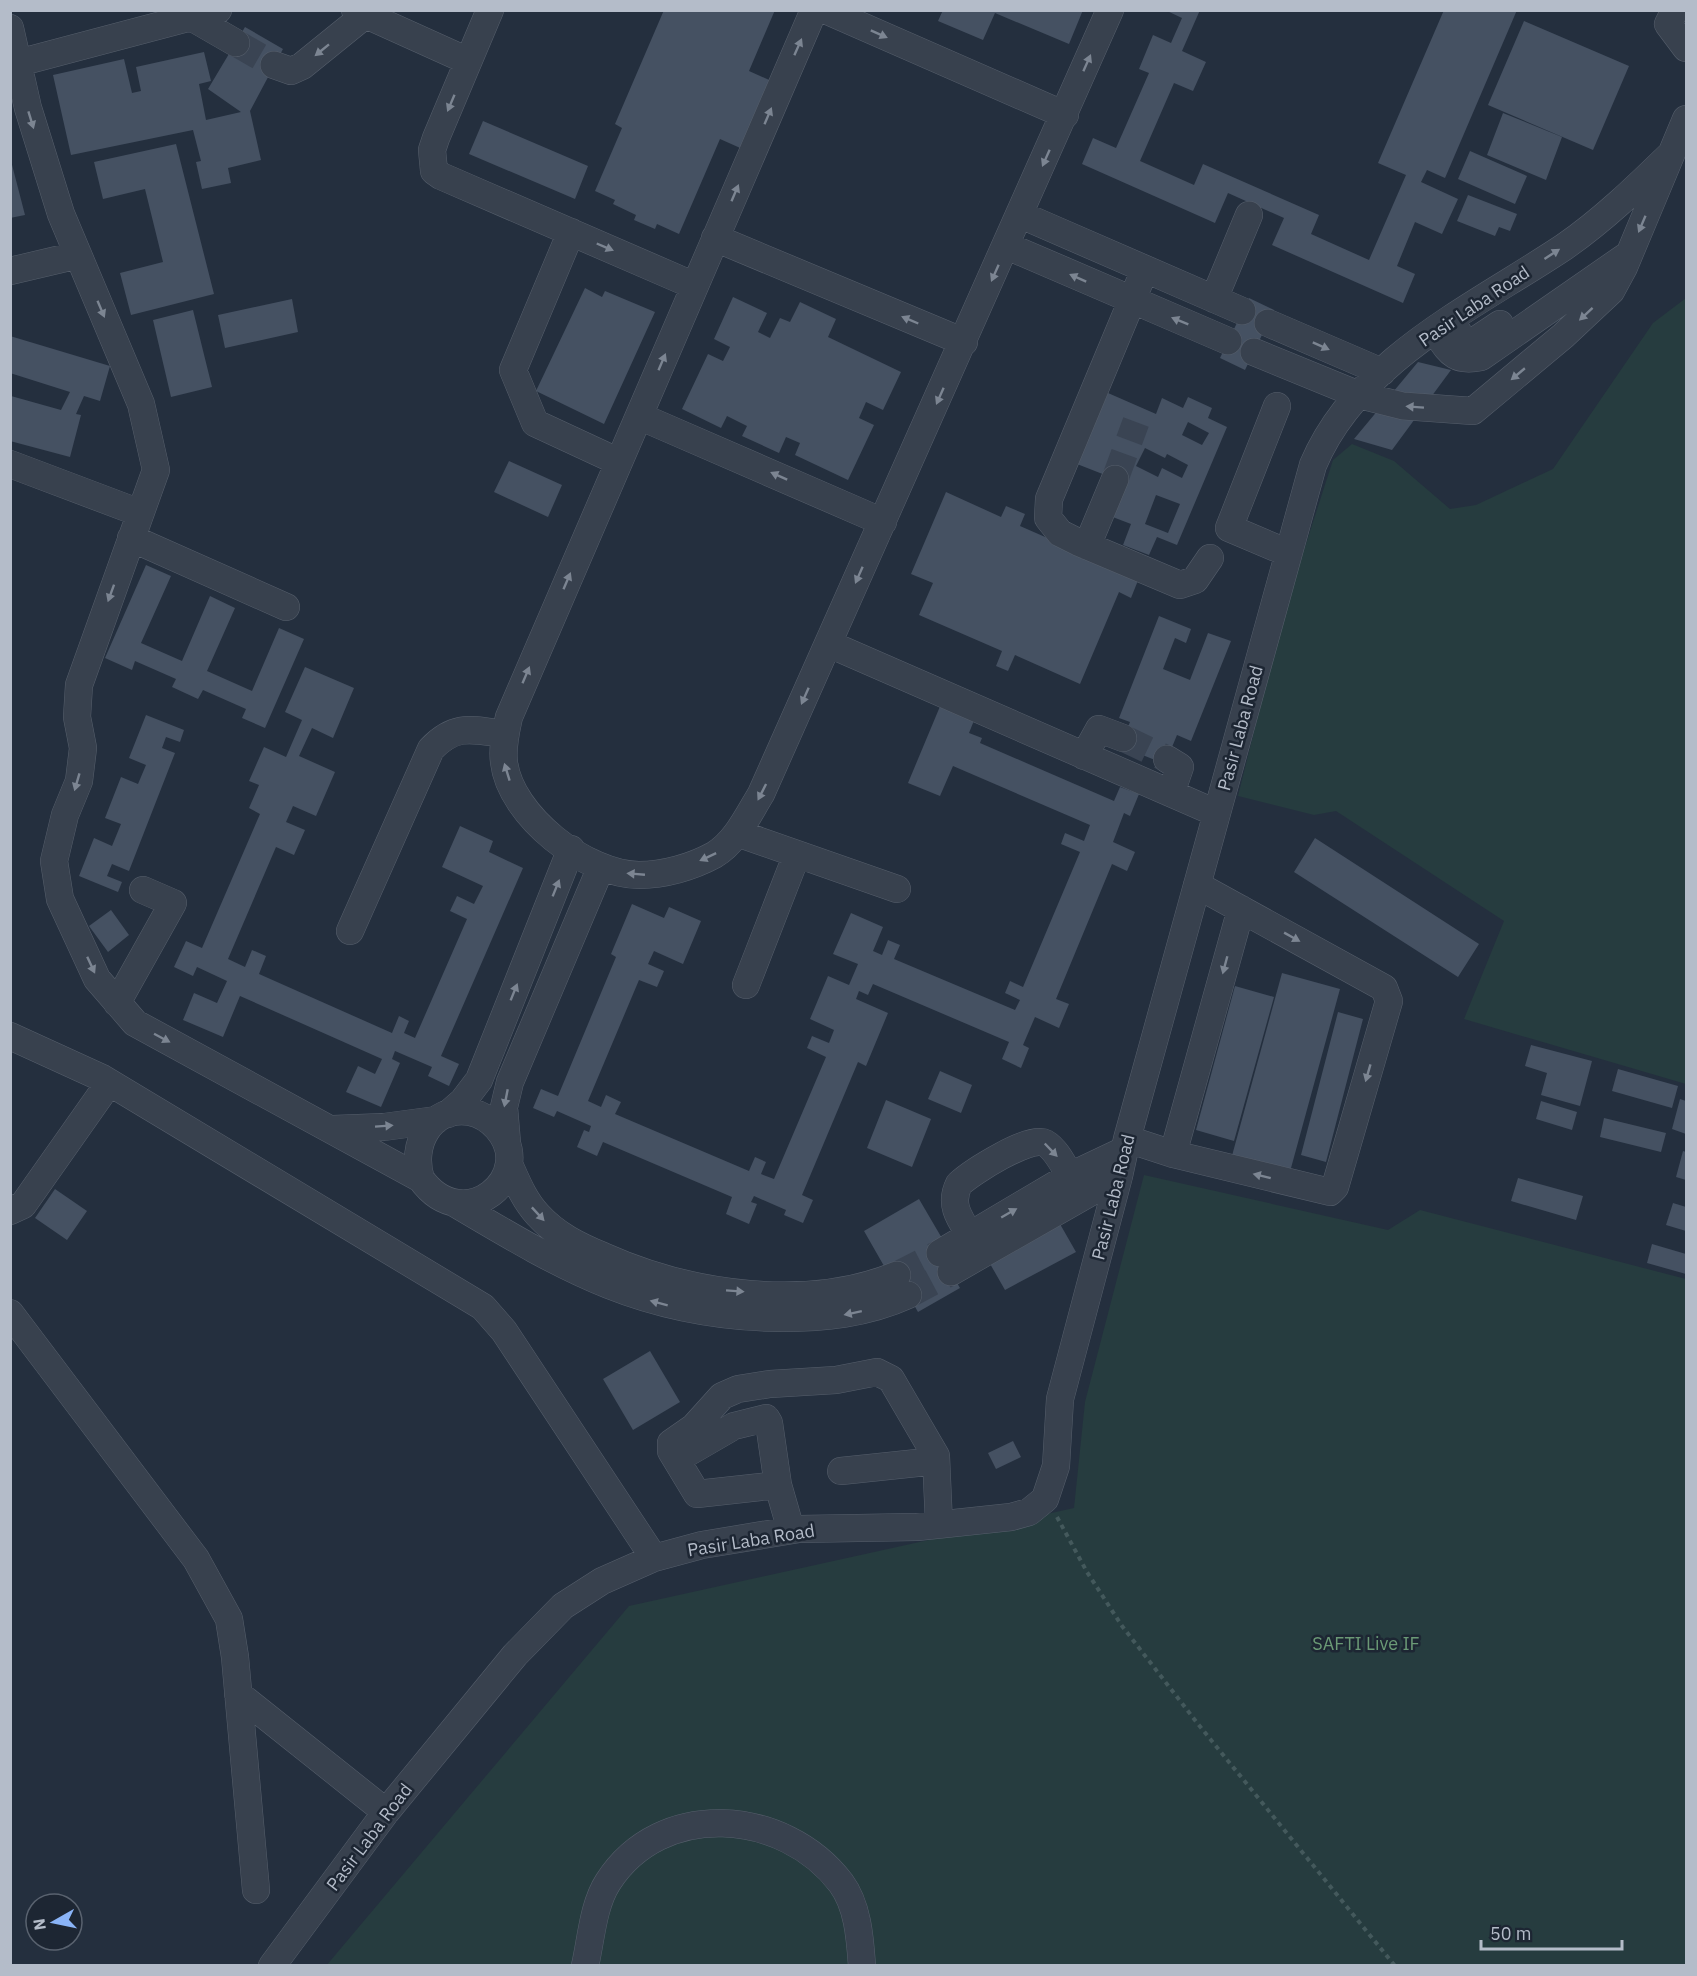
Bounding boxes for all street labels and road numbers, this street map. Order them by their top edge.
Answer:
street label: Pasir Laba Road [1414,260,1534,352]
street label: Pasir Laba Road [1212,663,1268,793]
street label: Pasir Laba Road [1086,1132,1140,1262]
street label: Pasir Laba Road [686,1519,816,1561]
street label: Pasir Laba Road [321,1779,417,1895]

